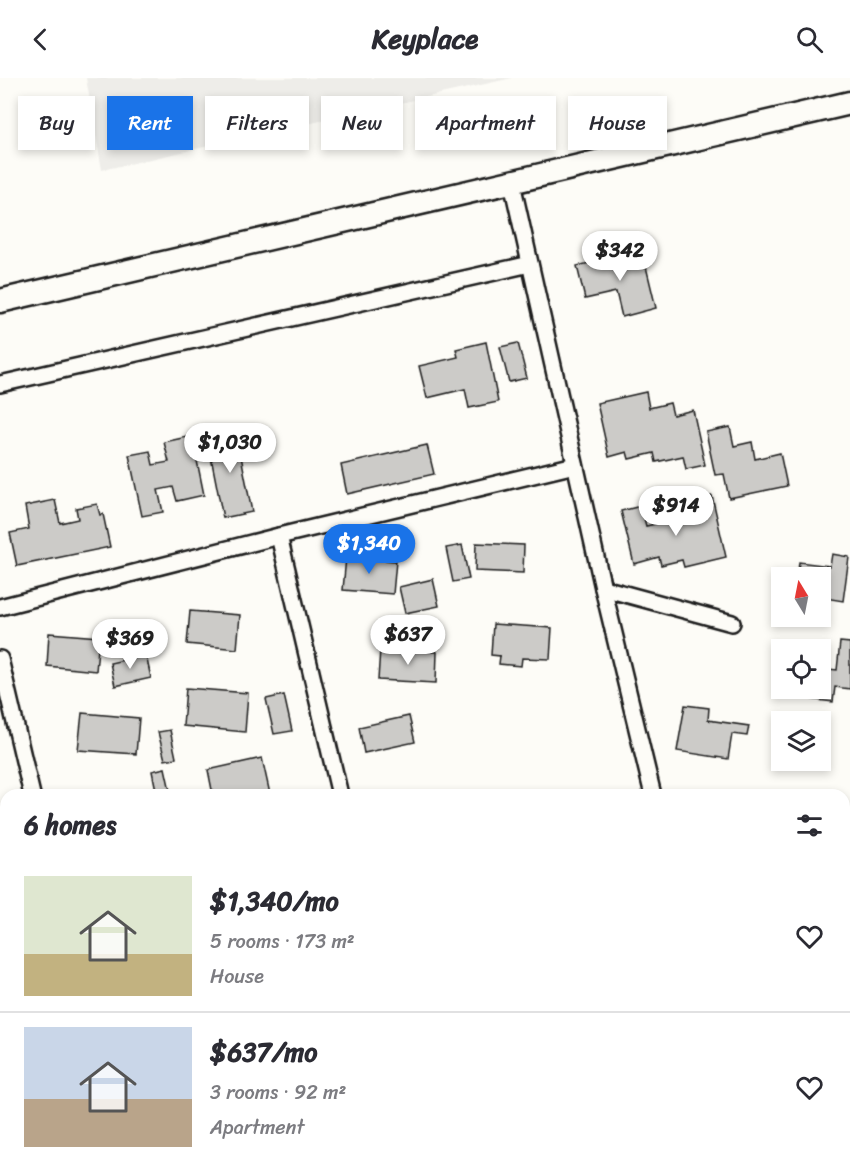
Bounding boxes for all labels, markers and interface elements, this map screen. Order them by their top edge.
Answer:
text: Keyplace [372,15,478,63]
icon: back [24,23,57,56]
icon: search [793,23,826,56]
chip: Buy [18,96,95,150]
chip: Rent [107,96,193,150]
chip: Filters [205,96,309,150]
chip: New [321,96,403,150]
chip: Apartment [415,96,556,150]
chip: House [568,96,667,150]
pin: $342 [584,231,656,282]
text: $342 [596,233,644,268]
pin: $1,030 [181,423,279,474]
text: $1,030 [198,425,262,460]
pin: $914 [640,486,712,537]
text: $914 [653,488,699,523]
pin: $1,340 [320,524,418,575]
text: $1,340 [337,526,401,561]
north arrow [771,567,831,627]
map controls [771,567,831,771]
pin: $637 [372,615,444,666]
text: $637 [384,617,432,652]
pin: $369 [94,619,166,670]
text: $369 [106,621,154,656]
button: locate [771,639,831,699]
button: layers [771,711,831,771]
text: 6 homes [24,802,116,848]
icon: filters [793,809,826,842]
text: $1,340/mo [210,878,339,924]
icon: home [72,900,144,972]
icon: heart [793,920,826,953]
text: 5 rooms · 173 m² [210,924,355,959]
text: House [210,959,264,994]
text: $637/mo [210,1029,317,1075]
icon: home [72,1051,144,1123]
icon: heart [793,1071,826,1104]
text: 3 rooms · 92 m² [210,1075,346,1110]
text: Apartment [210,1110,304,1145]

